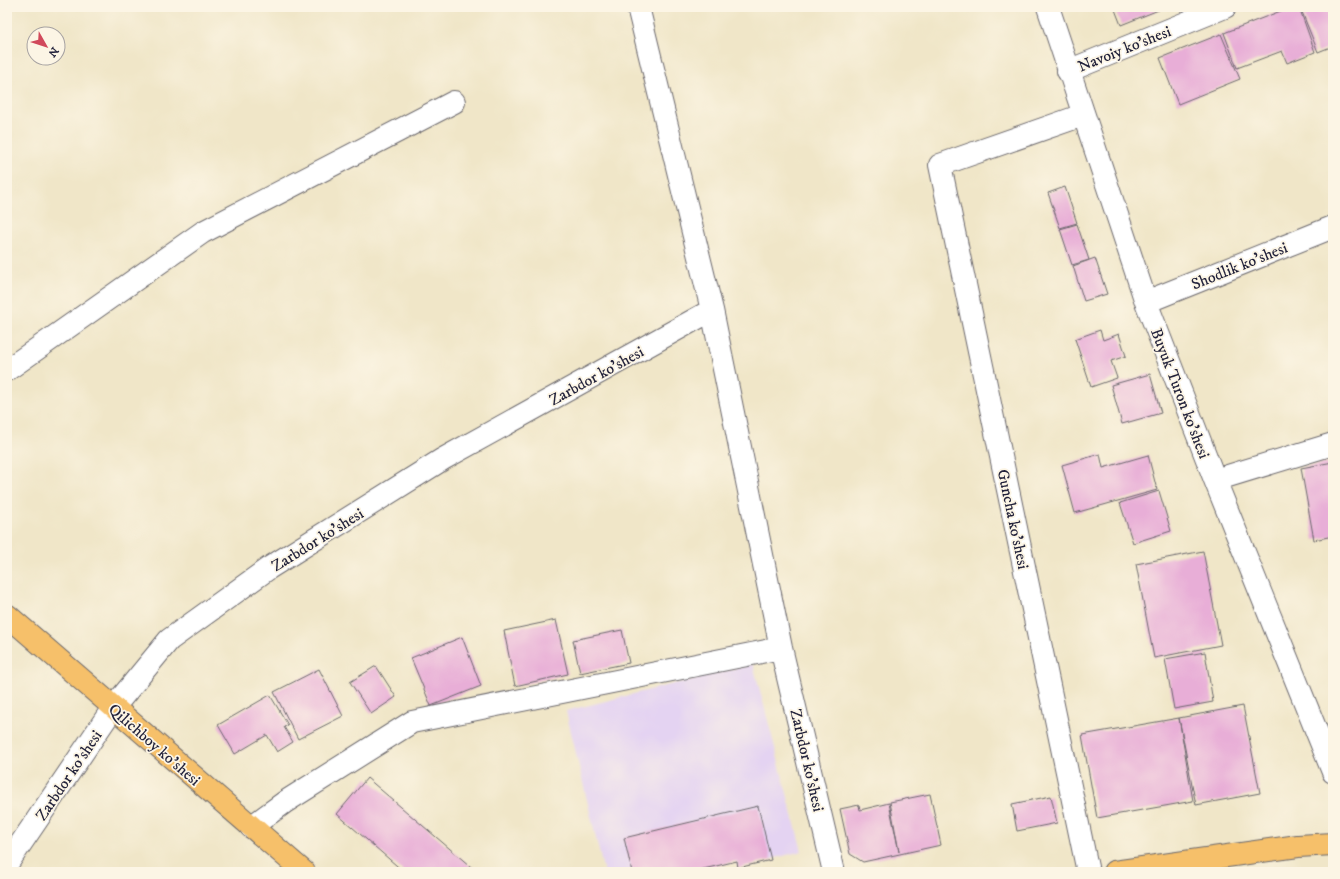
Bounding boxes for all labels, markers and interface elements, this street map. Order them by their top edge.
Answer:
street label: Navoiy ko'shesi [1075,21,1174,77]
north arrow [26,26,66,66]
text: N [45,44,61,60]
street label: Shodlik ko'shesi [1188,238,1290,294]
street label: Buyuk Turon ko'shesi [1146,325,1214,461]
street label: Zarbdor ko'shesi [546,342,647,410]
street label: Guncha ko'shesi [993,467,1033,571]
street label: Zarbdor ko'shesi [268,504,367,576]
street label: Qilichboy ko'shesi [104,699,205,790]
street label: Zarbdor ko'shesi [785,707,829,814]
street label: Zarbdor ko'shesi [31,727,106,825]

